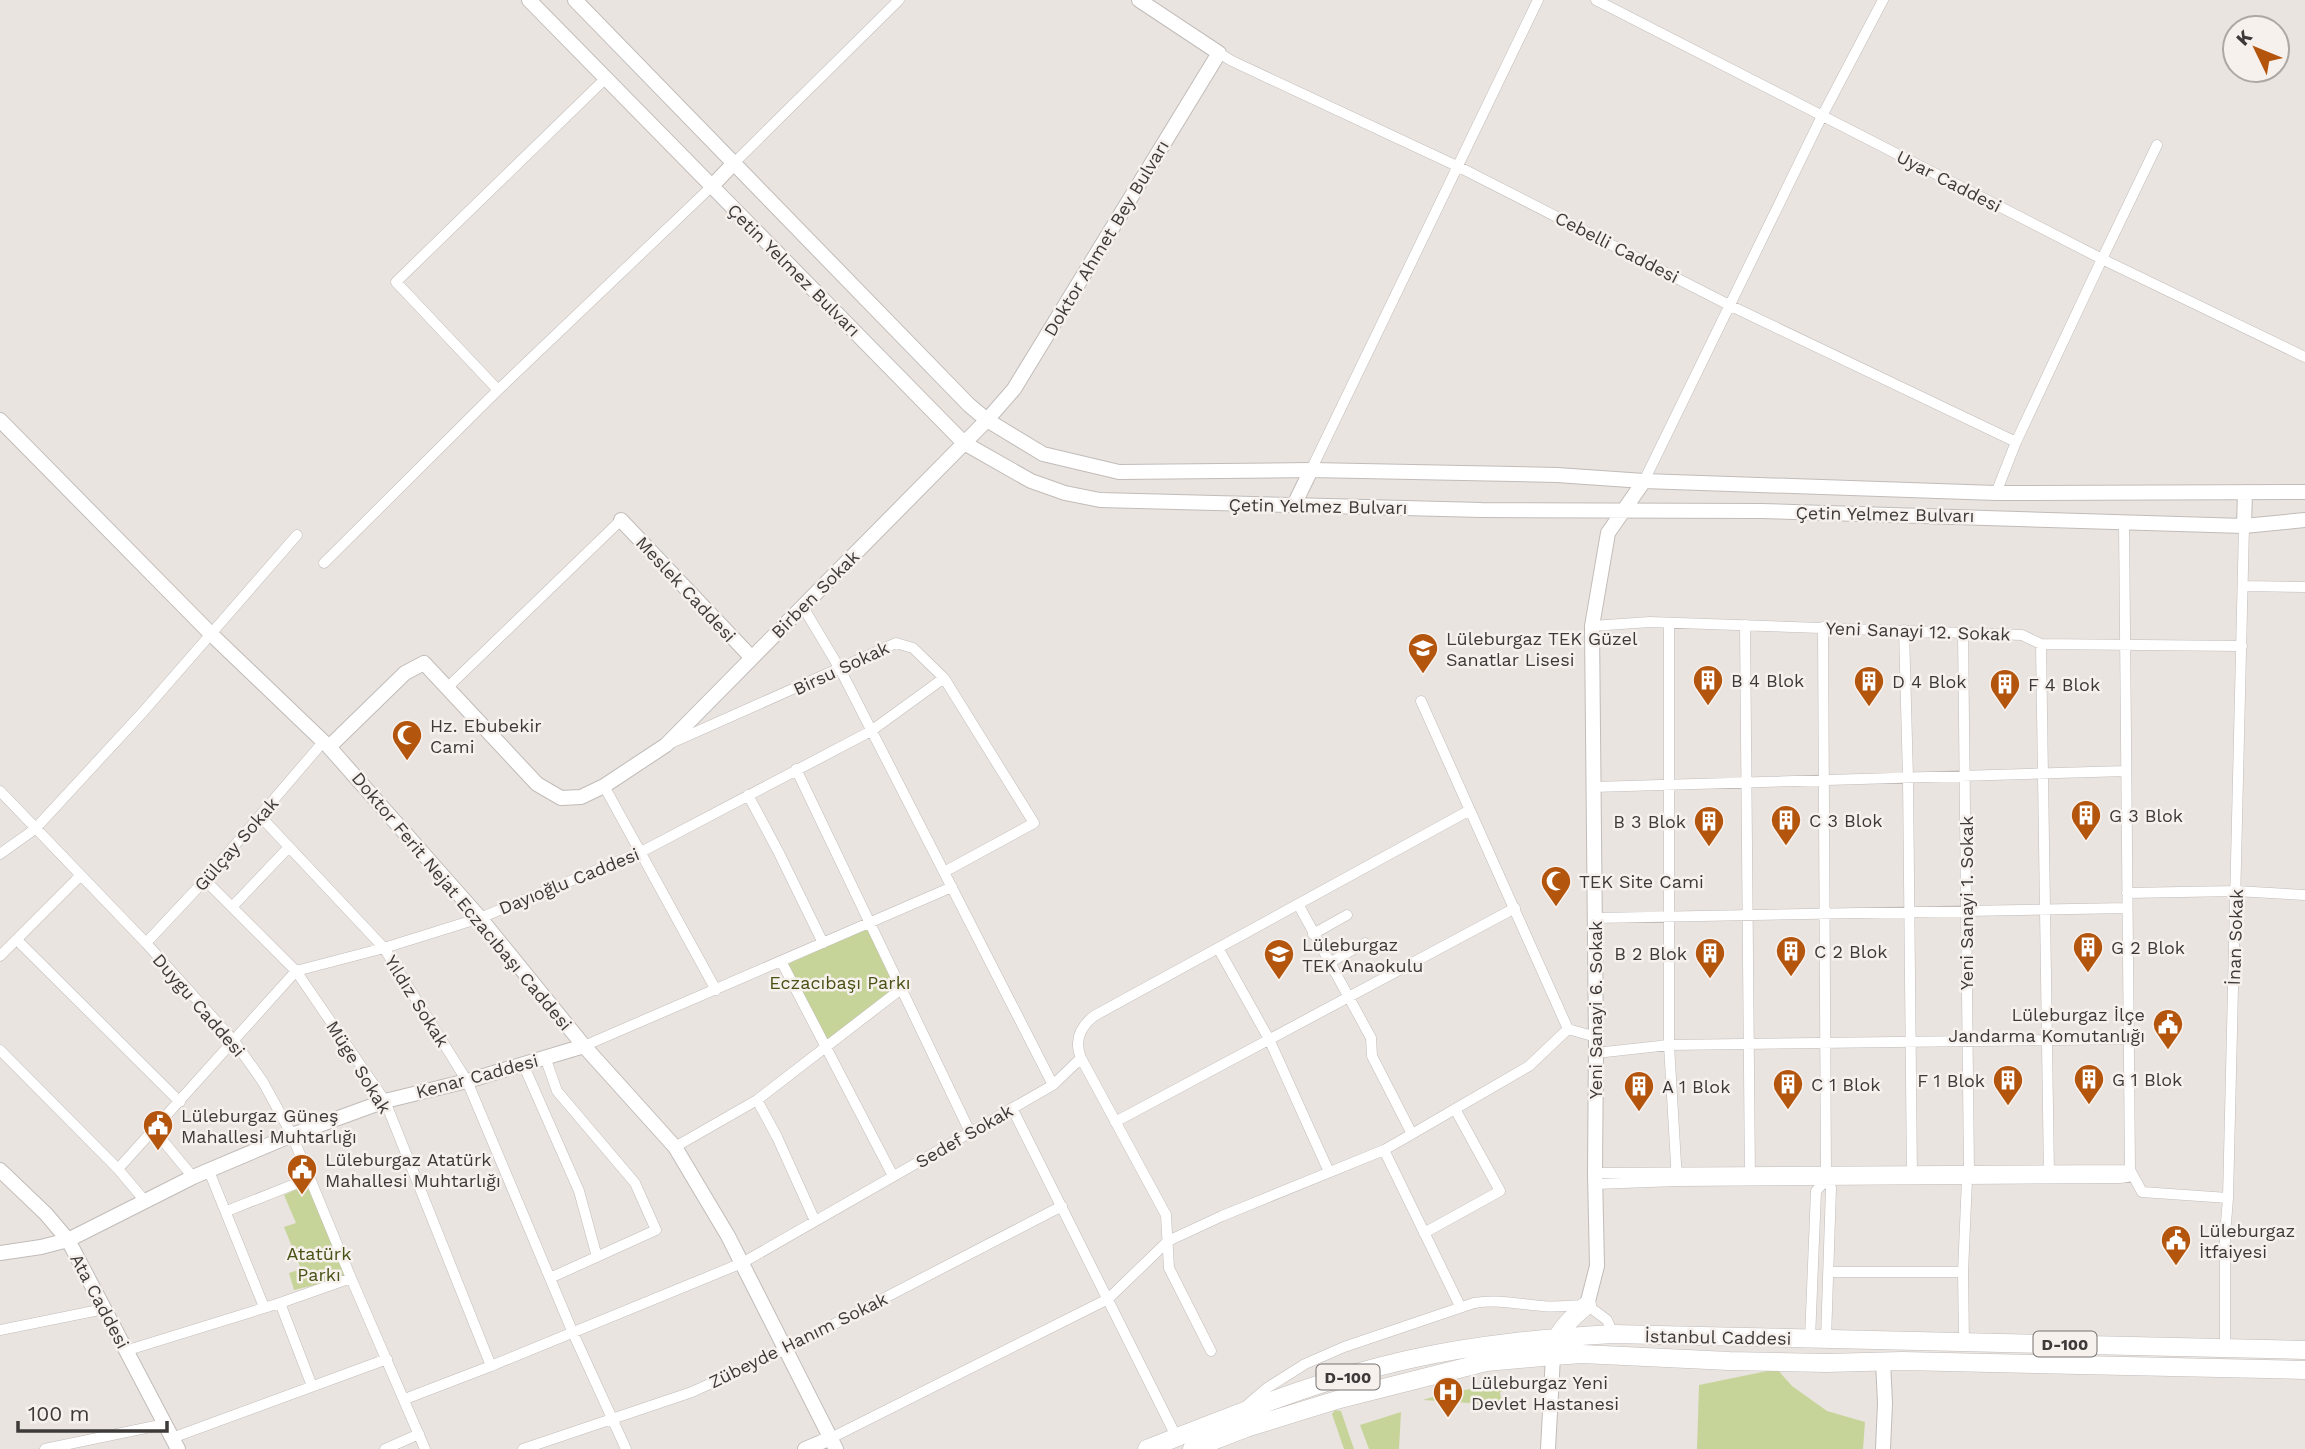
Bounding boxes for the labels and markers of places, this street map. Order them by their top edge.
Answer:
place label: Lüleburgaz TEK Güzel Sanatlar Lisesi [1446,628,1638,670]
school or university icon: Lüleburgaz TEK Güzel Sanatlar Lisesi [1406,631,1440,675]
building icon: B 4 Blok [1691,663,1725,707]
building icon: D 4 Blok [1852,664,1886,708]
building icon: F 4 Blok [1988,667,2022,711]
place label: B 4 Blok [1731,670,1804,691]
place label: D 4 Blok [1892,671,1967,692]
place label: F 4 Blok [2028,674,2100,695]
place label: Hz. Ebubekir Cami [430,715,542,757]
mosque icon: Hz. Ebubekir Cami [390,718,424,762]
building icon: G 3 Blok [2069,798,2103,842]
building icon: C 3 Blok [1769,803,1803,847]
building icon: B 3 Blok [1692,804,1726,848]
place label: G 3 Blok [2109,805,2183,826]
place label: C 3 Blok [1809,810,1882,831]
place label: B 3 Blok [1613,811,1686,832]
mosque icon: TEK Site Cami [1539,864,1573,908]
place label: TEK Site Cami [1579,871,1704,892]
building icon: G 2 Blok [2071,930,2105,974]
place label: Lüleburgaz TEK Anaokulu [1302,934,1423,976]
building icon: C 2 Blok [1774,934,1808,978]
building icon: B 2 Blok [1693,936,1727,980]
school or university icon: Lüleburgaz TEK Anaokulu [1262,937,1296,981]
place label: G 2 Blok [2111,937,2185,958]
place label: C 2 Blok [1814,941,1887,962]
place label: B 2 Blok [1614,943,1687,964]
place label: Lüleburgaz İlçe Jandarma Komutanlığı [1948,1004,2145,1046]
public building icon: Lüleburgaz İlçe Jandarma Komutanlığı [2151,1007,2185,1051]
building icon: G 1 Blok [2072,1062,2106,1106]
building icon: F 1 Blok [1991,1063,2025,1107]
building icon: C 1 Blok [1771,1067,1805,1111]
building icon: A 1 Blok [1622,1069,1656,1113]
place label: G 1 Blok [2112,1069,2182,1090]
place label: F 1 Blok [1917,1070,1985,1091]
place label: C 1 Blok [1811,1074,1881,1095]
place label: A 1 Blok [1662,1076,1730,1097]
place label: Lüleburgaz Güneş Mahallesi Muhtarlığı [181,1105,357,1147]
public building icon: Lüleburgaz Güneş Mahallesi Muhtarlığı [141,1108,175,1152]
place label: Lüleburgaz Atatürk Mahallesi Muhtarlığı [325,1149,501,1191]
public building icon: Lüleburgaz Atatürk Mahallesi Muhtarlığı [285,1152,319,1196]
place label: Lüleburgaz İtfaiyesi [2199,1220,2295,1262]
public building icon: Lüleburgaz İtfaiyesi [2159,1223,2193,1267]
place label: Lüleburgaz Yeni Devlet Hastanesi [1471,1372,1619,1414]
hospital icon: Lüleburgaz Yeni Devlet Hastanesi [1431,1375,1465,1419]

